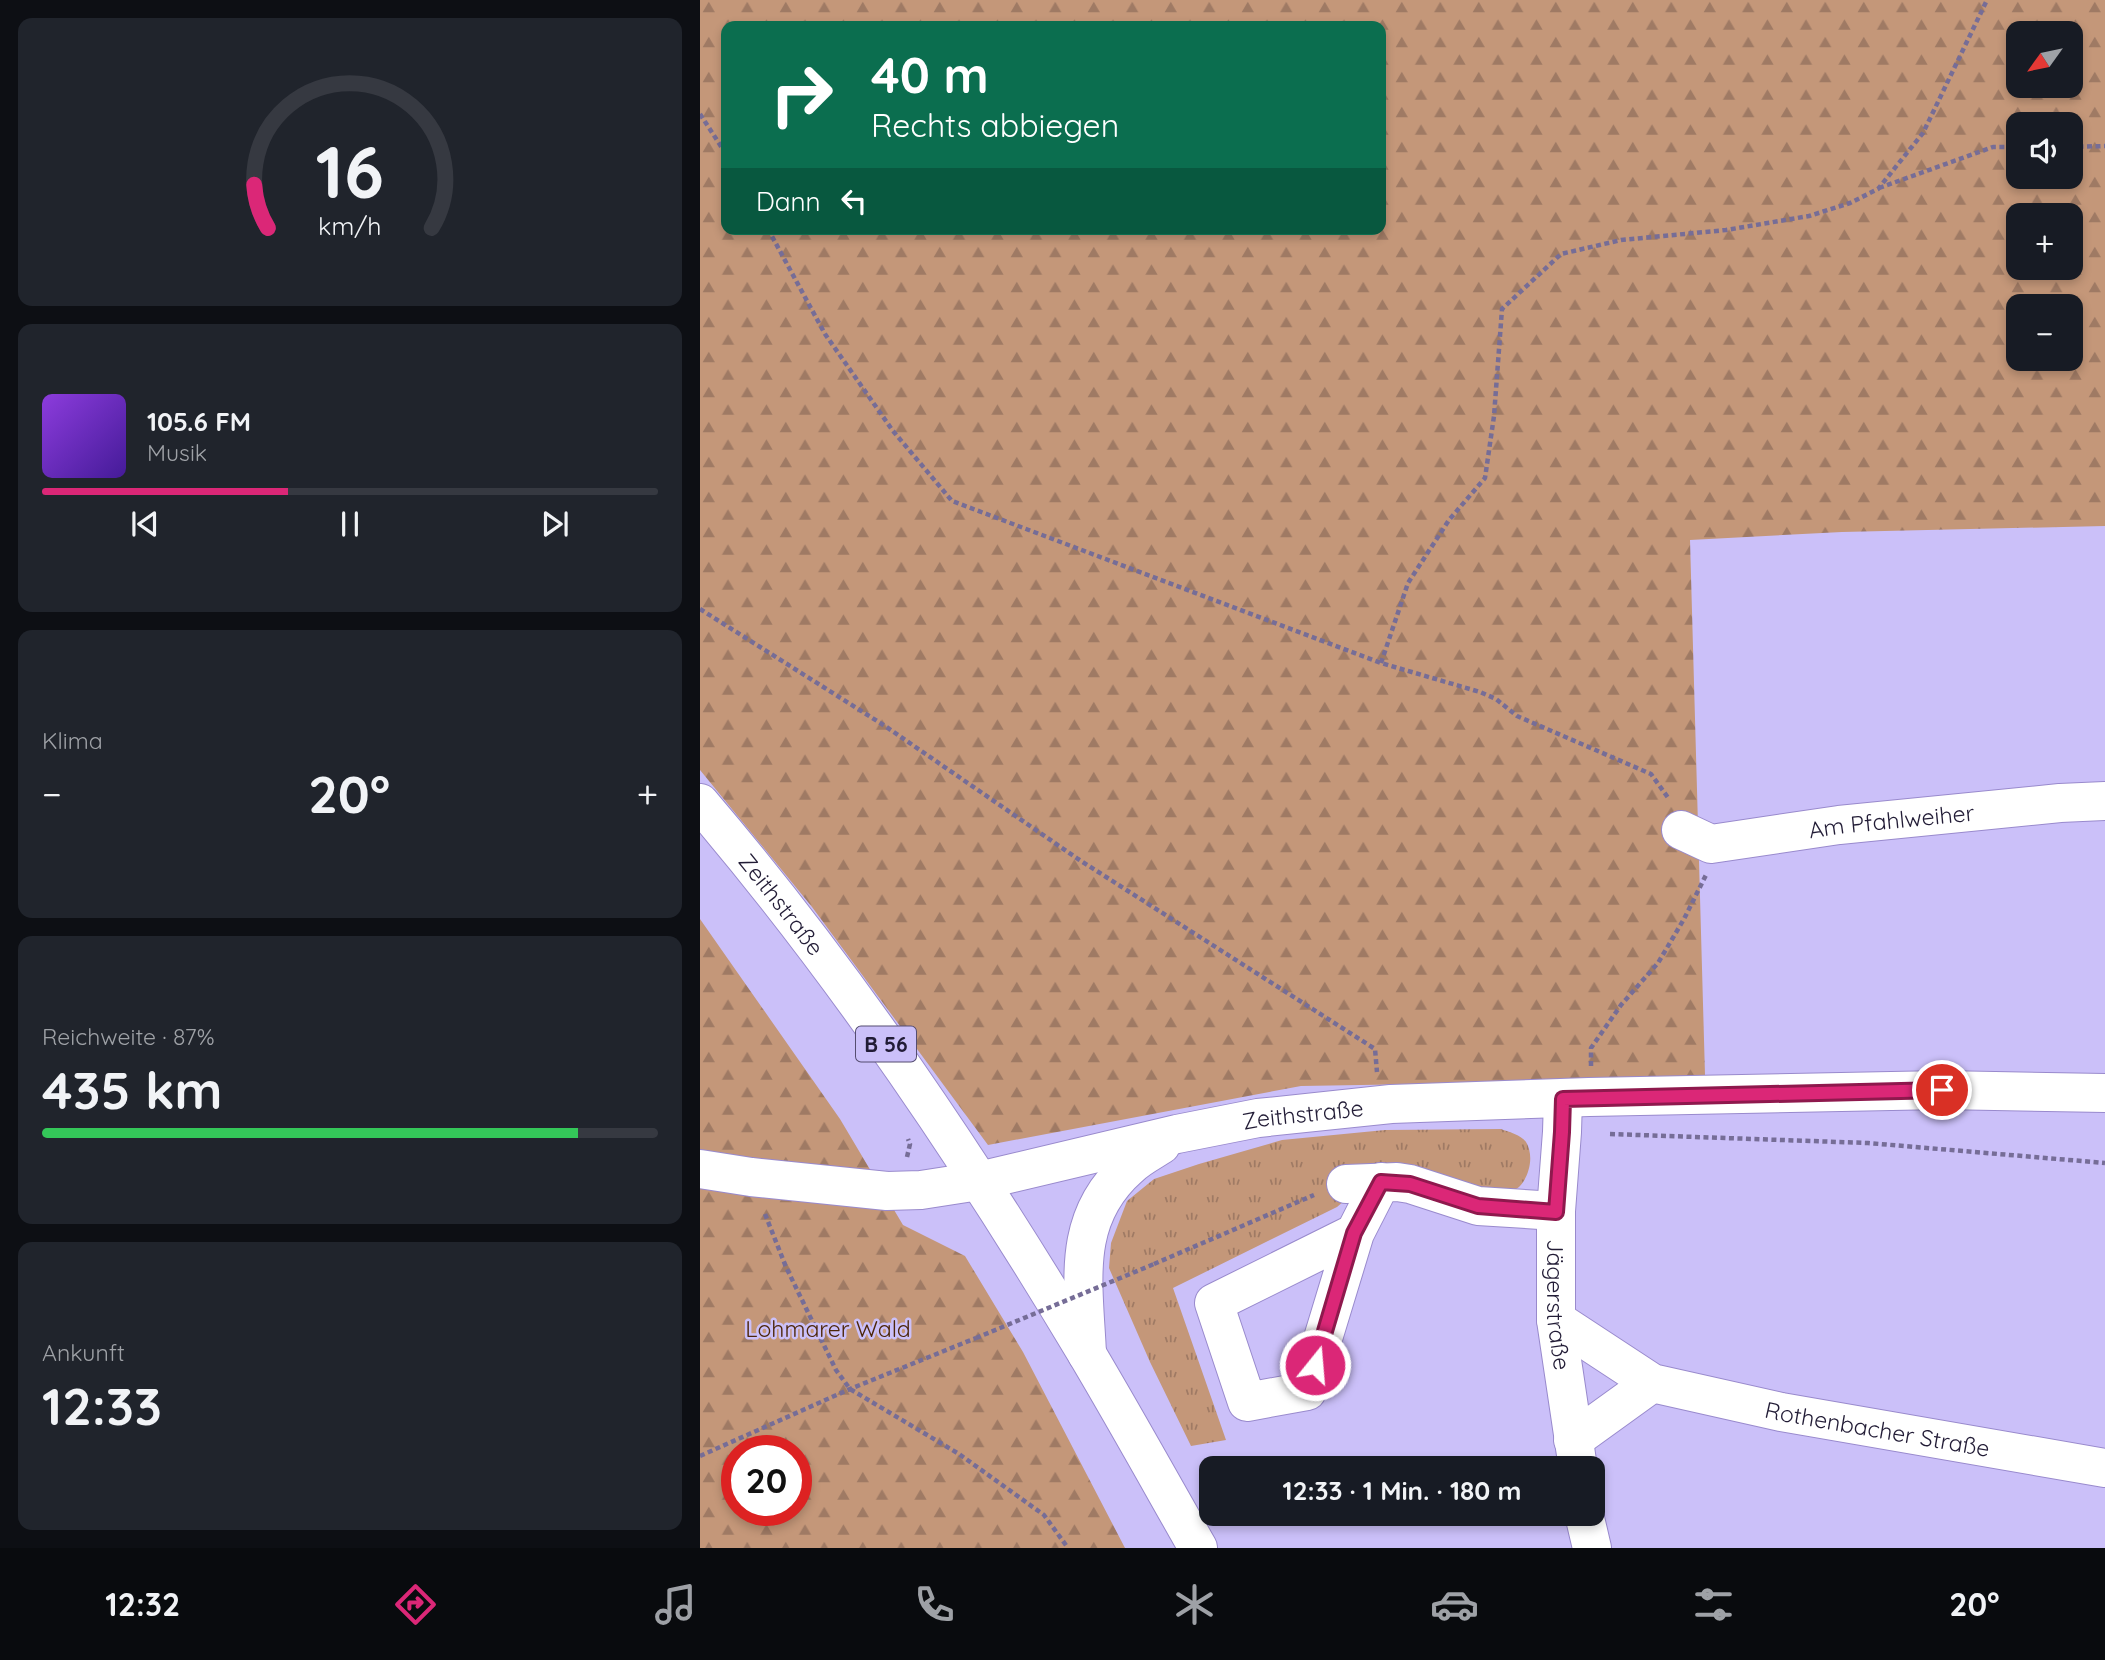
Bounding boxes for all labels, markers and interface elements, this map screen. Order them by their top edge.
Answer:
north arrow [2006,21,2082,98]
map controls [2006,21,2083,371]
text: 40 m [871,44,989,105]
icon: right [756,49,847,140]
text: Rechts abbiegen [871,105,1119,145]
button: sound [2006,112,2083,189]
text: 16 [316,125,384,216]
icon: left [835,182,873,220]
text: Dann [756,185,821,218]
button: + [2006,203,2083,280]
text: km/h [318,210,382,241]
button: − [2006,294,2083,371]
text: 105.6 FM [147,405,251,438]
text: Musik [147,438,207,467]
icon: previous [126,505,164,543]
icon: pause [331,505,369,543]
icon: next [536,505,574,543]
text: Klima [42,726,103,755]
text: 20° [308,761,390,826]
text: − [42,770,62,818]
text: + [637,770,658,818]
street label: Am Pfahlweiher [1806,797,1976,844]
street label: Zeithstraße [733,847,831,961]
text: Reichweite · 87% [42,1022,215,1051]
road number: B 56 [856,1026,916,1062]
text: 435 km [42,1057,223,1122]
pin [1912,1060,1972,1120]
icon: arrive [1923,1071,1961,1109]
street label: Zeithstraße [1240,1093,1365,1135]
street label: Jägerstraße [1542,1239,1578,1372]
park label: Lohmarer Wald [745,1314,911,1343]
position arrow [1278,1328,1352,1402]
text: Ankunft [42,1338,125,1367]
text: 12:33 [42,1373,162,1438]
street label: Rothenbacher Straße [1762,1394,1992,1462]
speed limit sign: 20 [721,1435,812,1526]
text: 12:33 · 1 Min. · 180 m [1283,1474,1521,1507]
icon: directions [391,1580,440,1629]
icon: music [651,1580,700,1629]
icon: phone [910,1580,959,1629]
icon: climate [1170,1580,1219,1629]
icon: car [1430,1580,1479,1629]
icon: filters [1689,1580,1738,1629]
text: 12:32 [105,1584,180,1624]
text: 20° [1949,1584,2000,1624]

